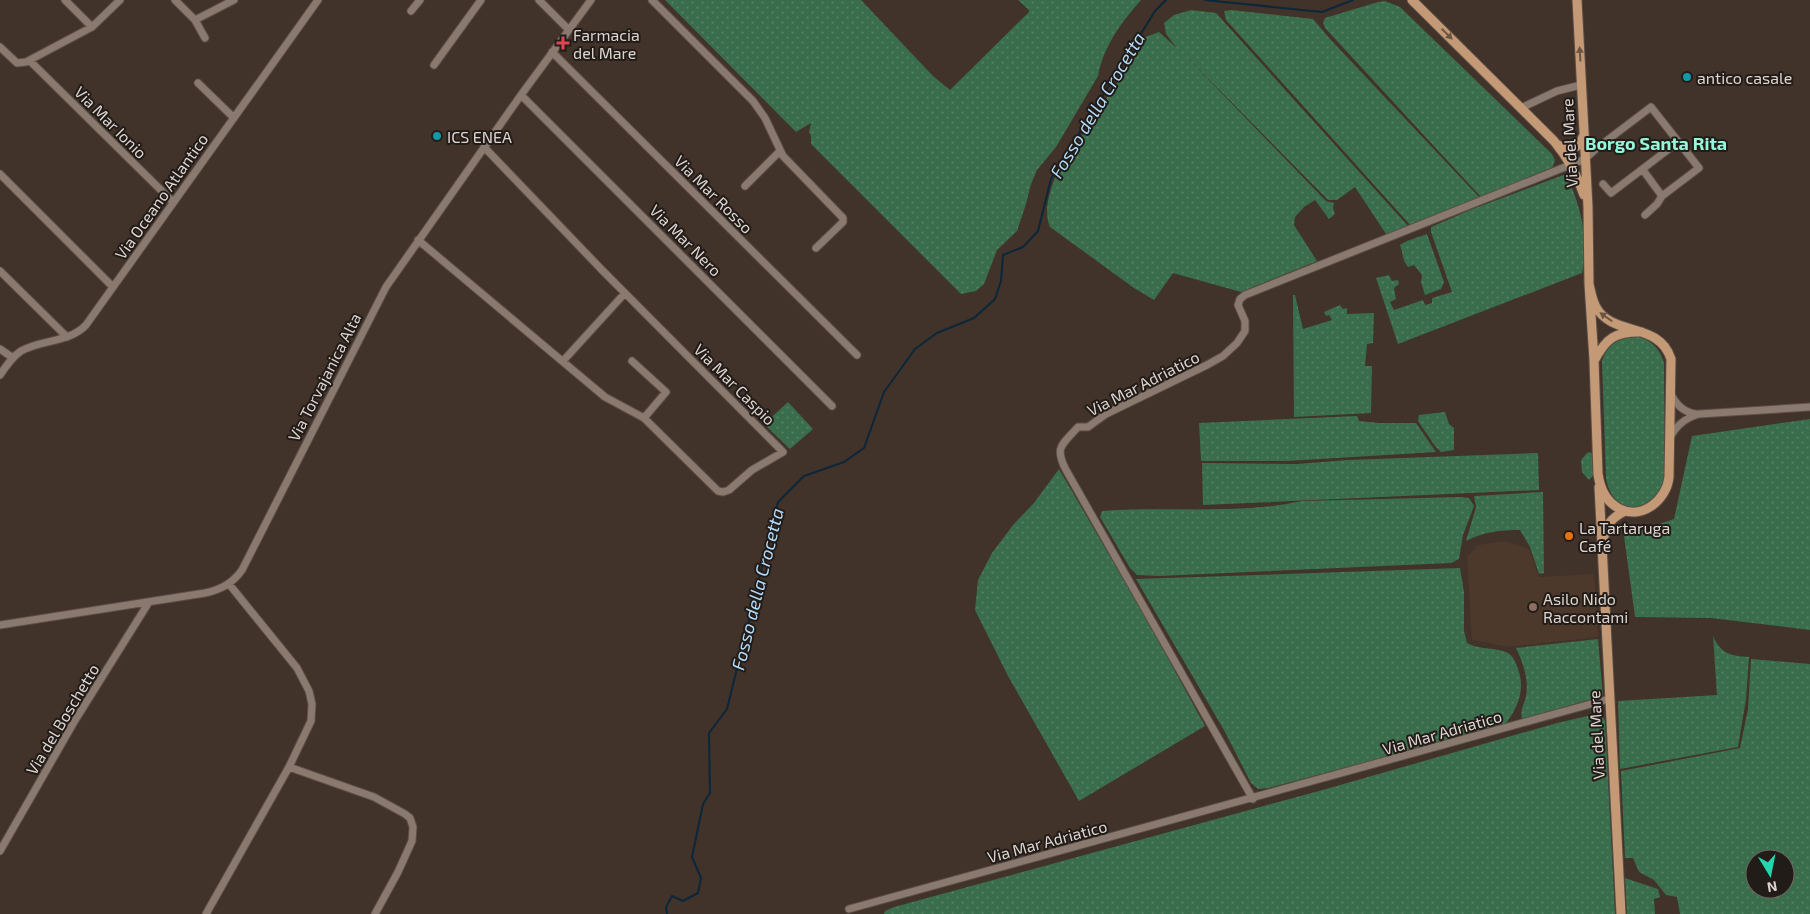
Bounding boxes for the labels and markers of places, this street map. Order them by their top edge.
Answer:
place label: Farmacia del Mare [573,25,640,62]
marker: Farmacia del Mare [557,37,569,49]
place label: antico casale [1697,68,1792,87]
marker: antico casale [1681,71,1693,83]
place label: ICS ENEA [447,127,512,146]
marker: ICS ENEA [431,130,443,142]
place label: La Tartaruga Café [1579,518,1670,555]
marker: La Tartaruga Café [1563,530,1575,542]
place label: Asilo Nido Raccontami [1543,589,1628,626]
marker: Asilo Nido Raccontami [1527,601,1539,613]

